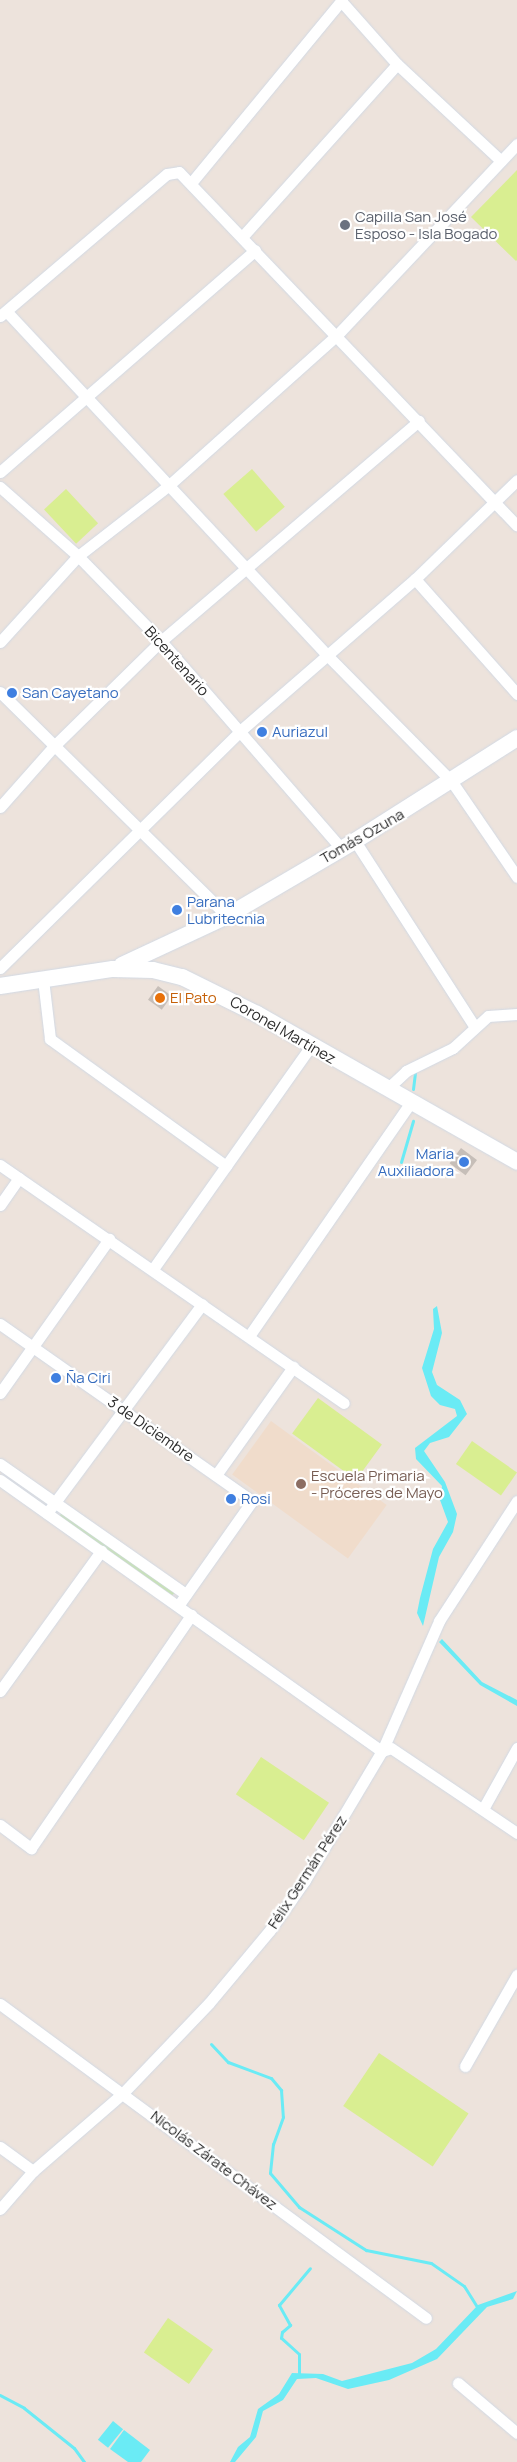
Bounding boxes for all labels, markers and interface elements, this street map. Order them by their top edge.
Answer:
place label: Capilla San José Esposo - Isla Bogado [355,207,497,242]
marker: Capilla San José Esposo - Isla Bogado [339,219,351,231]
street label: Bicentenario [141,622,213,700]
place label: San Cayetano [22,684,119,702]
marker: San Cayetano [6,687,18,699]
place label: Auriazul [272,723,328,741]
marker: Auriazul [256,726,268,738]
street label: Tomás Ozuna [317,805,407,867]
place label: Parana Lubritecnia [187,892,265,927]
marker: Parana Lubritecnia [171,904,183,916]
place label: El Pato [170,989,217,1007]
marker: El Pato [154,992,166,1004]
street label: Coronel Martínez [227,992,339,1068]
place label: Maria Auxiliadora [378,1144,454,1179]
marker: Maria Auxiliadora [458,1156,470,1168]
place label: Ña Ciri [66,1369,111,1387]
marker: Ña Ciri [50,1372,62,1384]
street label: 3 de Diciembre [104,1393,198,1465]
place label: Escuela Primaria - Próceres de Mayo [311,1466,443,1501]
marker: Escuela Primaria - Próceres de Mayo [295,1478,307,1490]
place label: Rosi [241,1490,271,1508]
marker: Rosi [225,1493,237,1505]
street label: Félix Germán Pérez [264,1812,350,1932]
street label: Nicolás Zárate Chávez [147,2107,281,2213]

